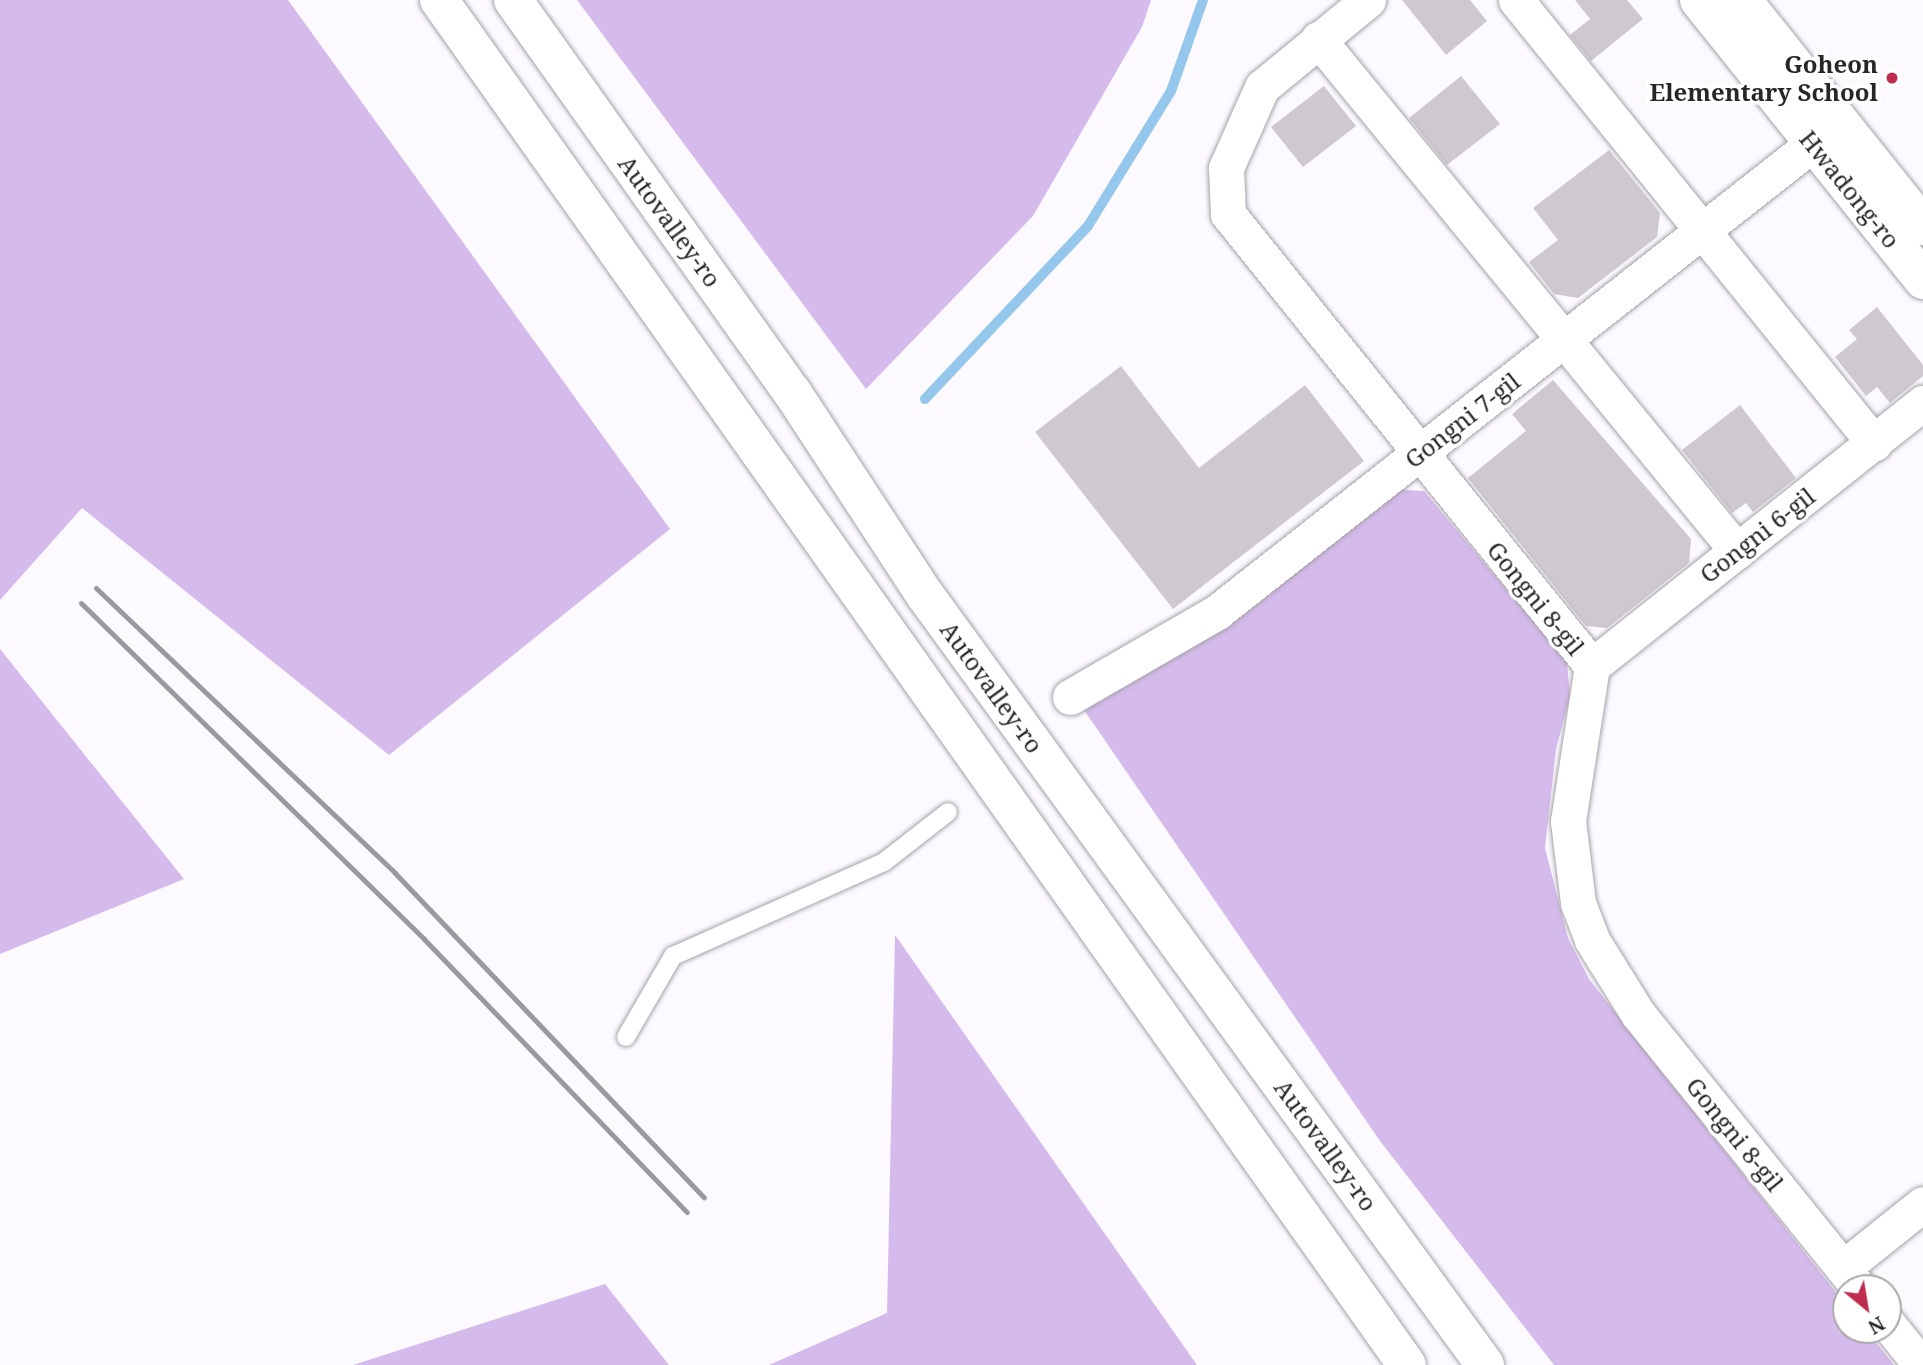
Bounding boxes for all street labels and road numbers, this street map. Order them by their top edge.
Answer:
street label: Hwadong-ro [1794,124,1906,254]
street label: Autovalley-ro [613,150,727,292]
street label: Gongni 7-gil [1399,366,1525,474]
street label: Gongni 6-gil [1694,481,1820,589]
street label: Gongni 8-gil [1481,535,1591,661]
street label: Autovalley-ro [935,616,1049,758]
street label: Gongni 8-gil [1680,1071,1790,1197]
street label: Autovalley-ro [1269,1074,1383,1216]

